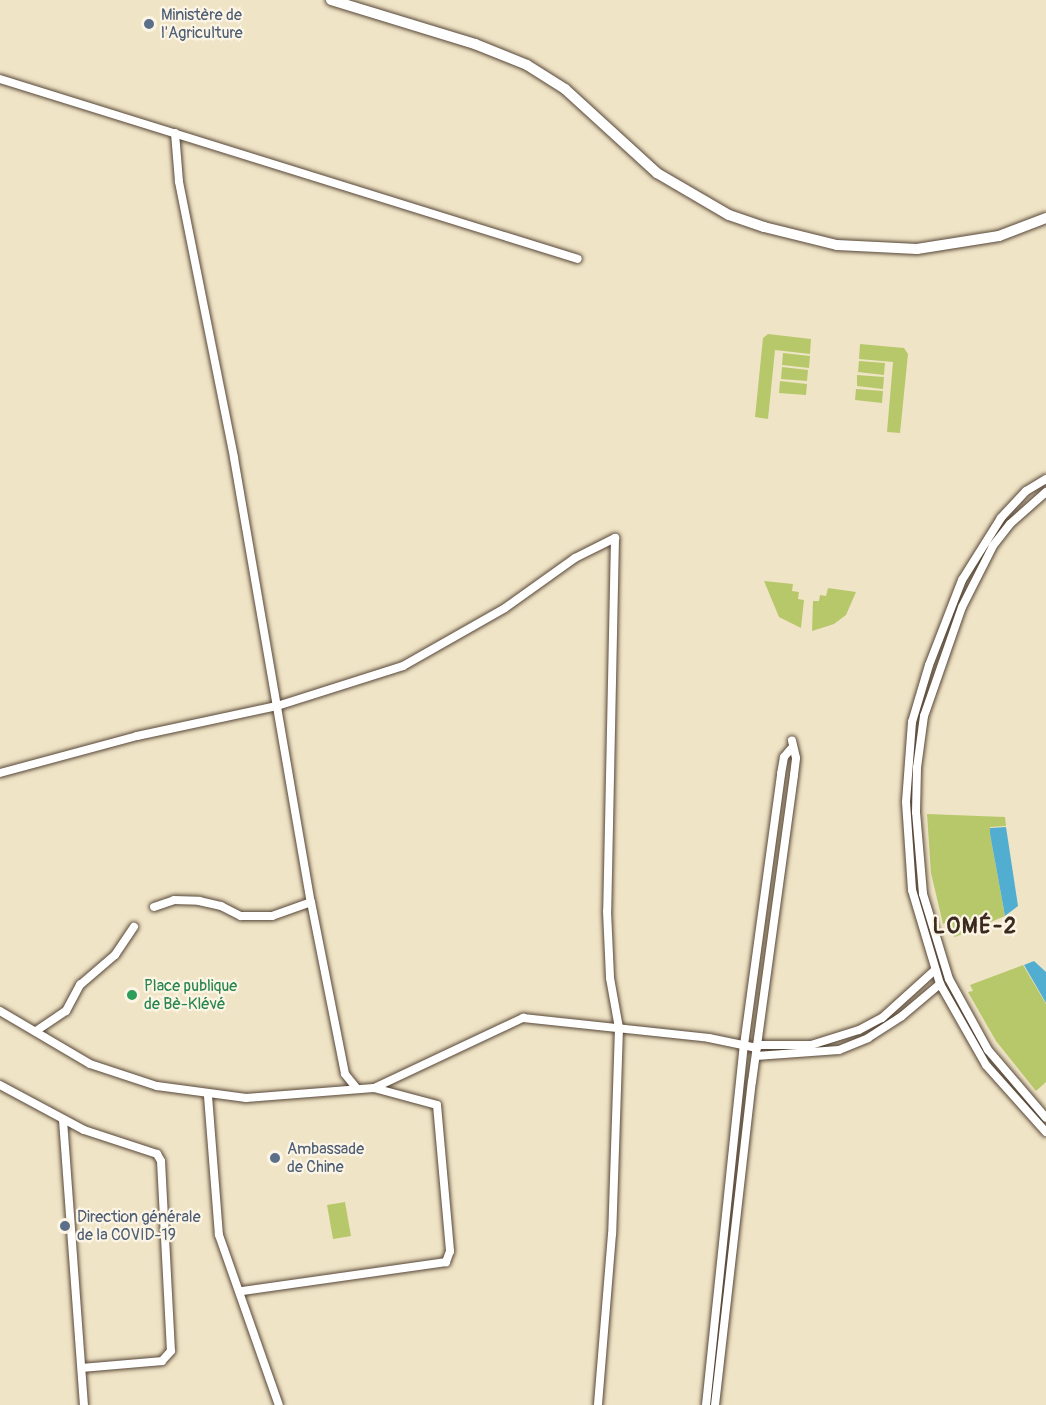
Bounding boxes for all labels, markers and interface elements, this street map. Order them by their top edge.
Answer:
place label: Ministère de l'Agriculture [161,5,243,43]
marker: Ministère de l'Agriculture [142,17,156,31]
district label: LOMÉ-2 [932,914,1018,940]
place label: Place publique de Bè-Klévé [144,976,237,1014]
marker: Place publique de Bè-Klévé [125,988,139,1002]
place label: Ambassade de Chine [287,1139,364,1177]
marker: Ambassade de Chine [268,1151,282,1165]
place label: Direction générale de la COVID-19 [77,1207,201,1245]
marker: Direction générale de la COVID-19 [58,1219,72,1233]

